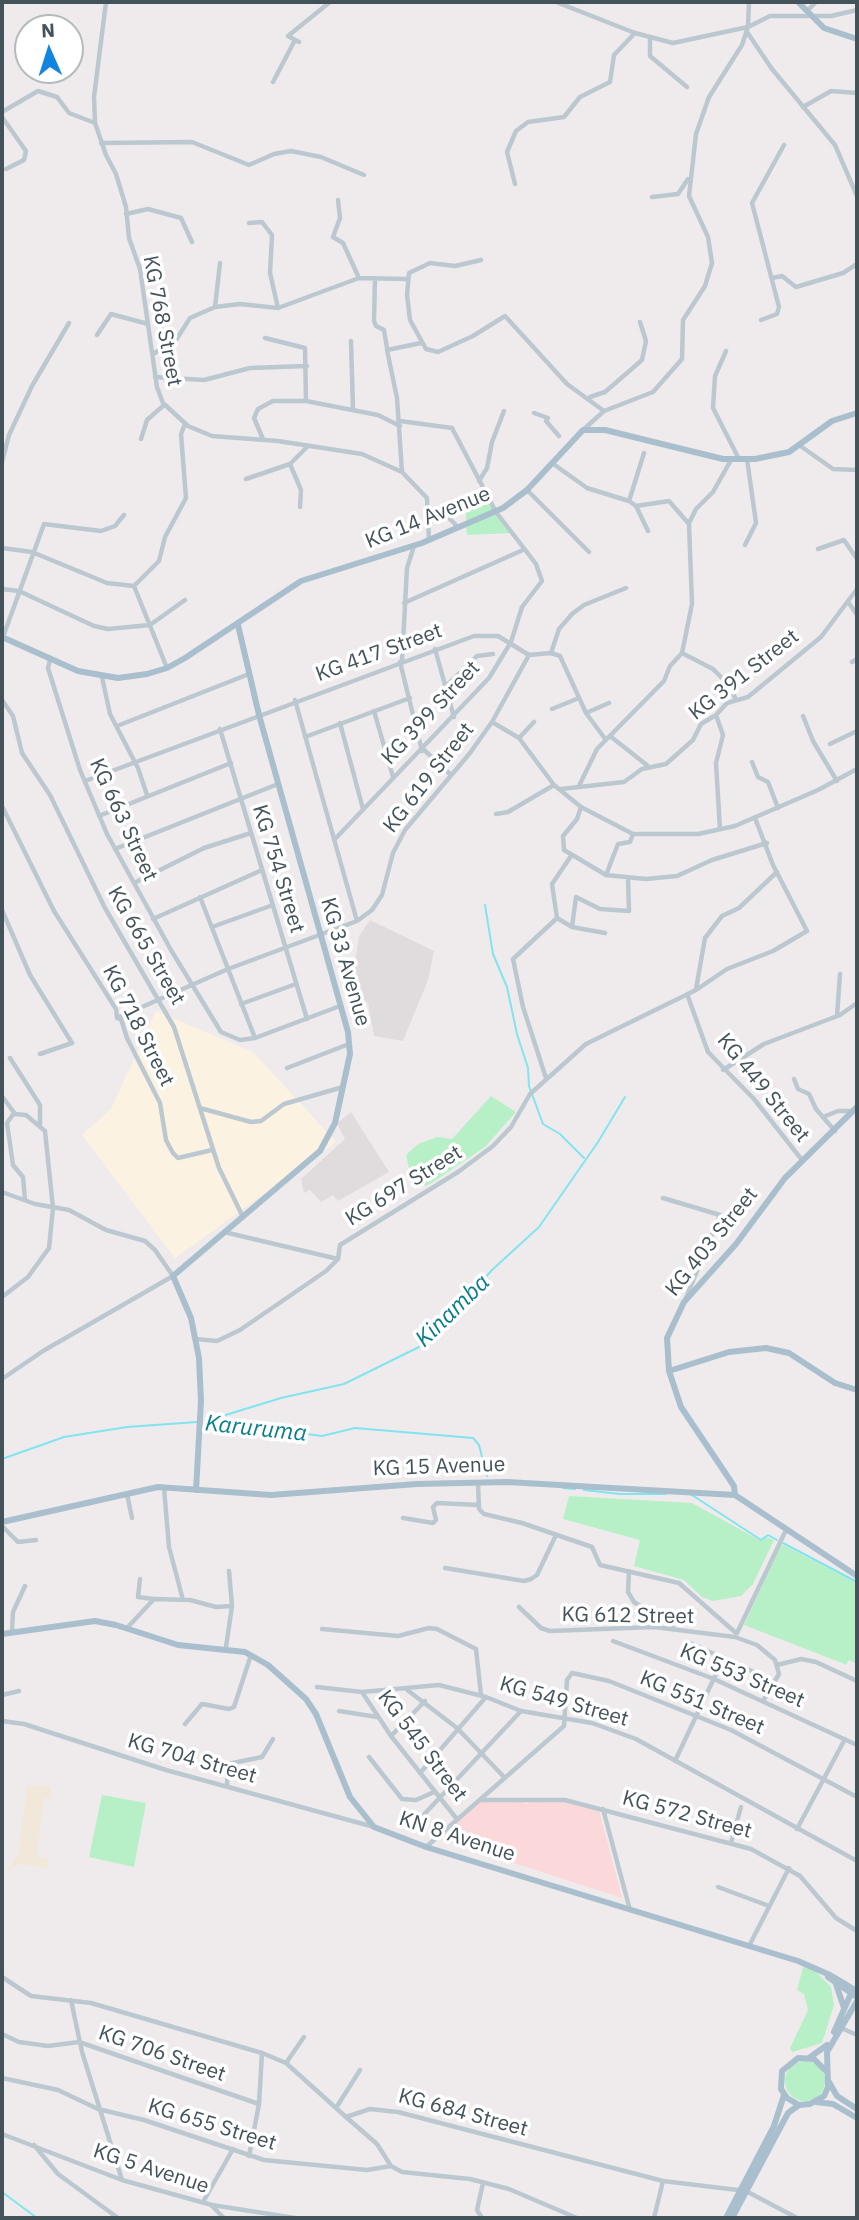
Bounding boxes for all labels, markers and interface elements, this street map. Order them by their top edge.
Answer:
north arrow [14,14,84,84]
text: N [40,18,55,42]
street label: KG 768 Street [137,253,187,389]
street label: KG 14 Avenue [362,481,494,555]
street label: KG 417 Street [312,618,446,688]
street label: KG 391 Street [684,624,804,726]
street label: KG 399 Street [377,656,485,770]
street label: KG 619 Street [378,718,480,838]
street label: KG 663 Street [84,755,162,885]
street label: KG 754 Street [247,802,309,936]
street label: KG 665 Street [102,882,190,1010]
street label: KG 33 Avenue [315,895,375,1029]
street label: KG 718 Street [97,961,179,1091]
street label: KG 449 Street [711,1029,815,1147]
street label: KG 697 Street [341,1140,467,1232]
street label: KG 403 Street [660,1183,764,1301]
water label: Kinamba [410,1269,496,1353]
water label: Karuruma [204,1410,308,1448]
street label: KG 15 Avenue [372,1452,506,1482]
street label: KG 612 Street [561,1602,695,1630]
street label: KG 553 Street [676,1638,808,1714]
street label: KG 551 Street [636,1665,768,1741]
street label: KG 549 Street [497,1672,631,1732]
street label: KG 545 Street [372,1685,472,1807]
street label: KG 704 Street [125,1729,259,1789]
street label: KG 572 Street [620,1786,754,1844]
street label: KN 8 Avenue [396,1806,518,1868]
street label: KG 706 Street [95,2020,229,2088]
street label: KG 684 Street [396,2084,530,2142]
street label: KG 655 Street [145,2094,279,2156]
street label: KG 5 Avenue [90,2138,212,2200]

